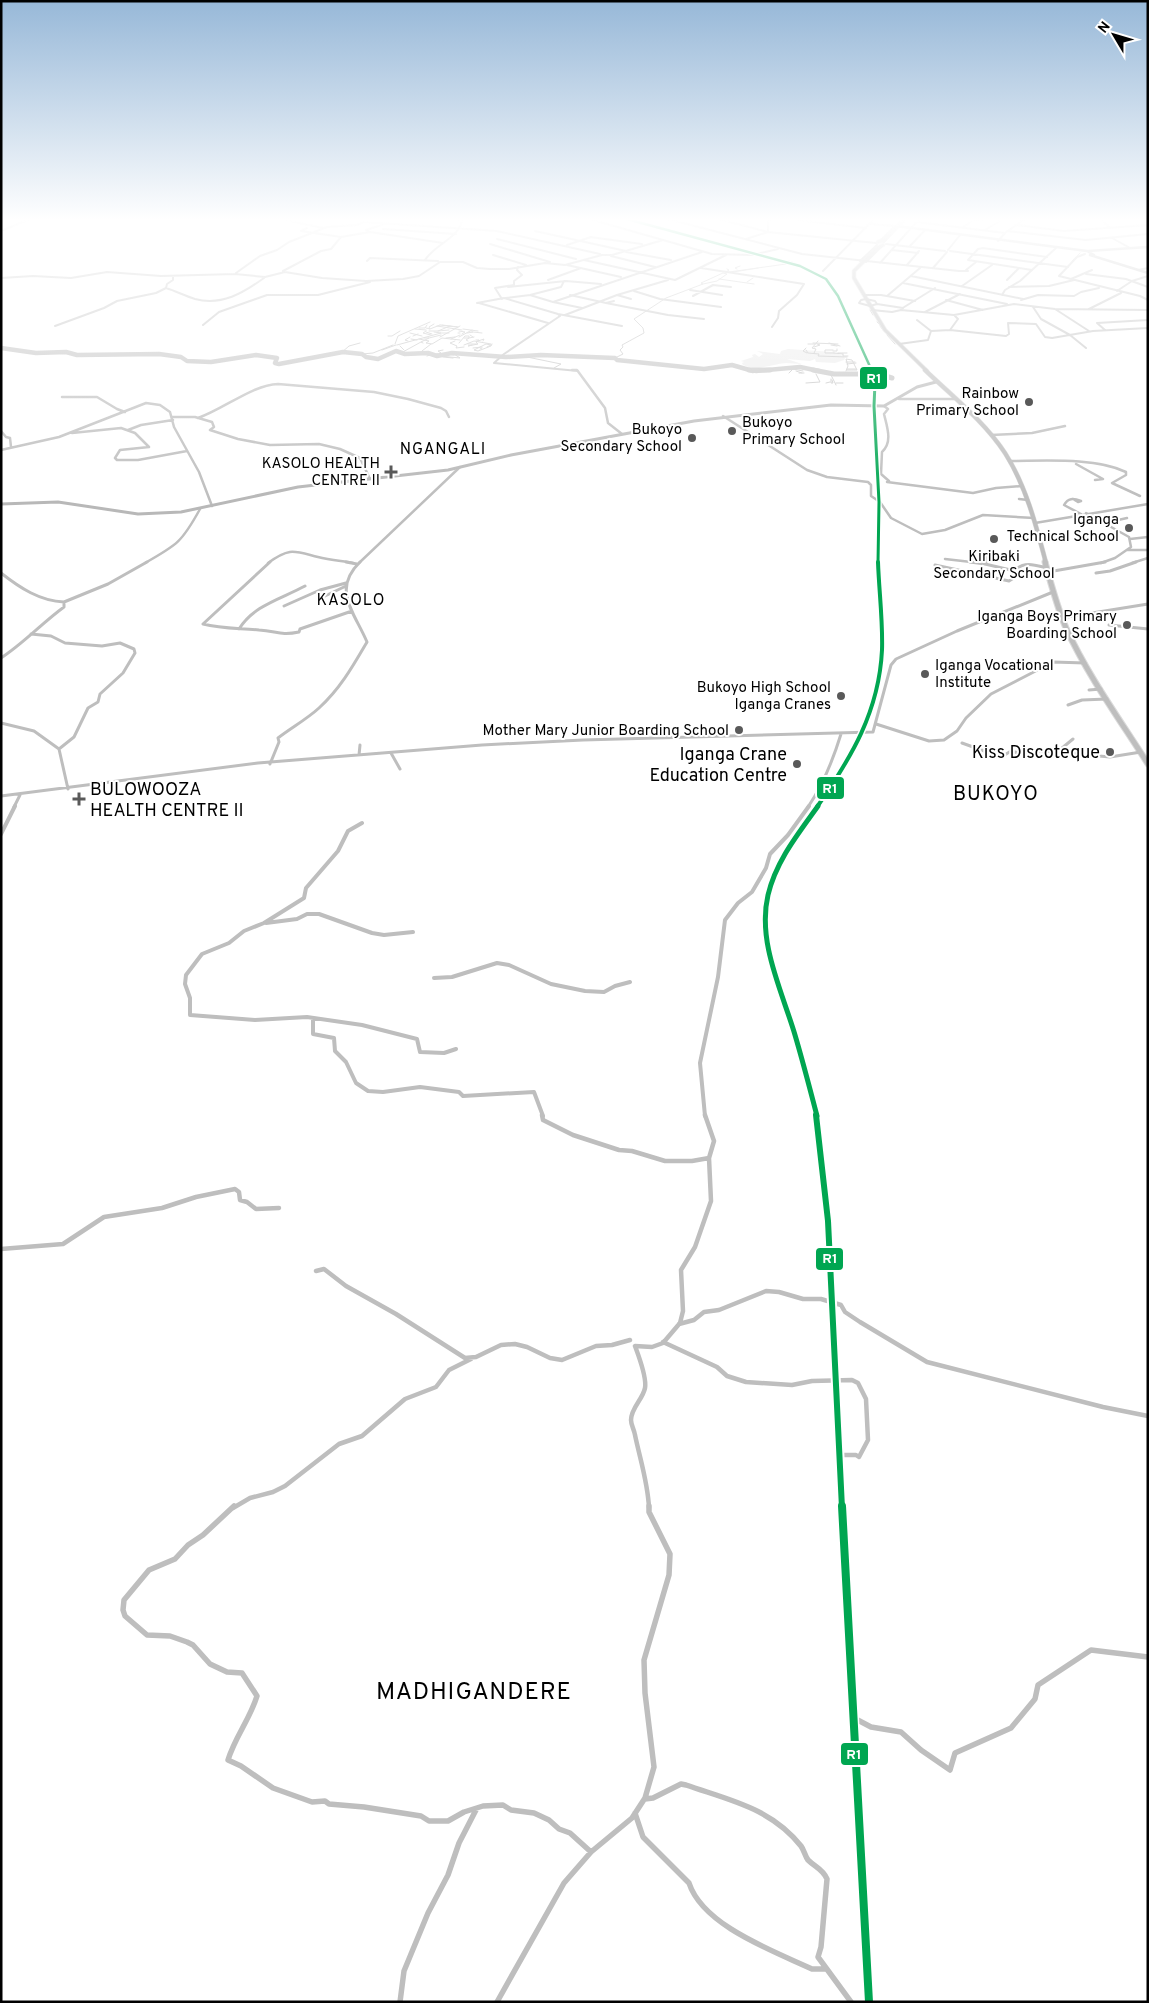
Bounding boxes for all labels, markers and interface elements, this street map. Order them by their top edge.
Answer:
north arrow [1089,10,1139,60]
text: N [1095,19,1115,37]
line badge: R1 [859,366,888,390]
text: R1 [866,371,882,388]
place label: Rainbow Primary School [916,385,1019,421]
marker: Rainbow Primary School [1023,396,1035,408]
place label: Bukoyo Primary School [742,414,845,450]
place label: Bukoyo Secondary School [561,421,682,457]
marker: Bukoyo Primary School [726,425,738,437]
marker: Bukoyo Secondary School [686,432,698,444]
district label: NGANGALI [400,440,486,460]
place label: KASOLO HEALTH CENTRE II [262,455,380,491]
marker: KASOLO HEALTH CENTRE II [384,465,398,479]
place label: Iganga Technical School [1006,511,1119,547]
marker: Iganga Technical School [1123,522,1135,534]
marker: Kiribaki Secondary School [988,533,1000,545]
place label: Kiribaki Secondary School [933,548,1055,584]
district label: KASOLO [317,591,385,611]
place label: Iganga Boys Primary Boarding School [977,608,1117,644]
marker: Iganga Boys Primary Boarding School [1121,619,1133,631]
place label: Iganga Vocational Institute [935,657,1054,693]
marker: Iganga Vocational Institute [919,668,931,680]
place label: Bukoyo High School Iganga Cranes [697,679,831,715]
marker: Bukoyo High School Iganga Cranes [835,690,847,702]
place label: Mother Mary Junior Boarding School [483,722,729,741]
marker: Mother Mary Junior Boarding School [733,724,745,736]
place label: Kiss Discoteque [972,742,1100,765]
place label: Iganga Crane Education Centre [650,744,787,788]
marker: Kiss Discoteque [1104,746,1116,758]
marker: Iganga Crane Education Centre [791,758,803,770]
line badge: R1 [816,776,845,800]
place label: BULOWOOZA HEALTH CENTRE II [90,779,244,823]
text: R1 [822,781,838,798]
district label: BUKOYO [953,782,1039,808]
marker: BULOWOOZA HEALTH CENTRE II [72,792,86,806]
line badge: R1 [815,1247,844,1271]
text: R1 [822,1251,838,1268]
district label: MADHIGANDERE [376,1678,572,1708]
line badge: R1 [840,1742,869,1766]
text: R1 [846,1747,862,1764]

